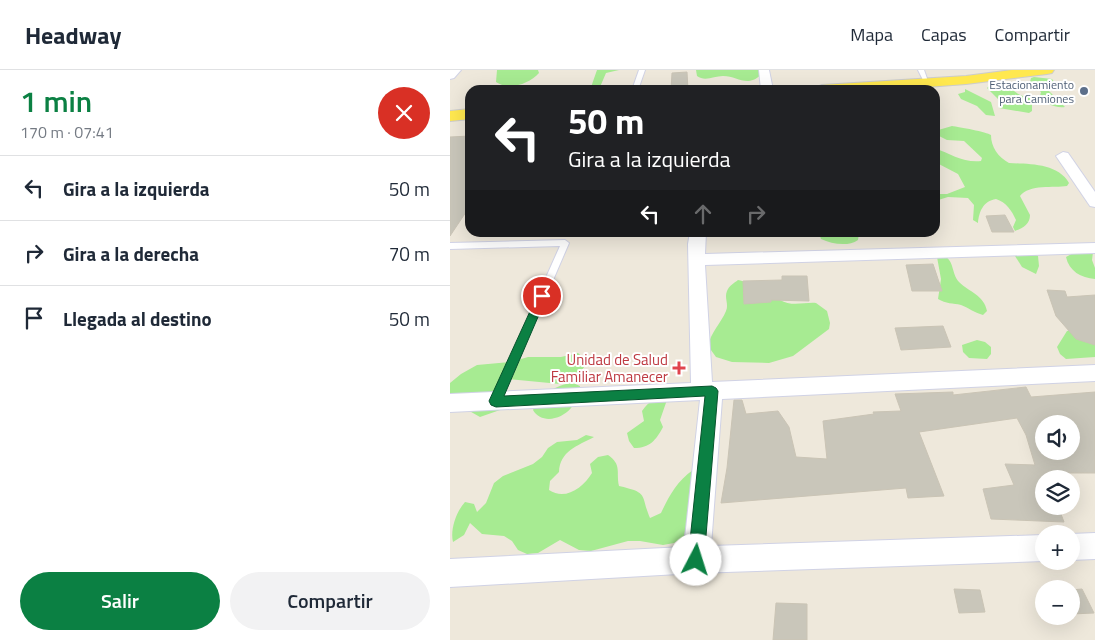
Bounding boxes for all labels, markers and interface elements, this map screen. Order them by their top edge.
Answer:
text: Headway [25,17,121,53]
text: Mapa [850,21,893,48]
text: Capas [921,21,967,48]
text: Compartir [995,21,1070,48]
place label: Estacionamiento para Camiones [989,75,1074,108]
text: 1 min [20,78,92,124]
marker: Estacionamiento para Camiones [1078,85,1090,97]
button: close [378,87,430,139]
text: 50 m [568,94,644,148]
icon: left [485,105,550,170]
text: 170 m · 07:41 [20,120,114,144]
text: Gira a la izquierda [568,142,731,176]
icon: left [20,174,48,202]
text: Gira a la izquierda [63,174,210,203]
text: 50 m [389,174,430,203]
icon: left [636,200,664,228]
icon: ahead [689,200,717,228]
icon: right [742,200,770,228]
icon: right [20,239,48,267]
text: Gira a la derecha [63,239,199,268]
text: 70 m [389,239,430,268]
pin [521,275,563,317]
icon: arrive [528,282,556,310]
icon: arrive [20,304,48,332]
text: Llegada al destino [63,304,212,333]
text: 50 m [389,304,430,333]
place label: Unidad de Salud Familiar Amanecer [551,348,668,388]
marker: Unidad de Salud Familiar Amanecer [672,361,686,375]
map controls [1035,415,1080,625]
button: sound [1035,415,1080,460]
button: layers [1035,470,1080,515]
button: + [1035,525,1080,570]
position arrow [669,533,721,585]
button: Salir [20,572,220,630]
button: Compartir [230,572,430,630]
button: − [1035,580,1080,625]

